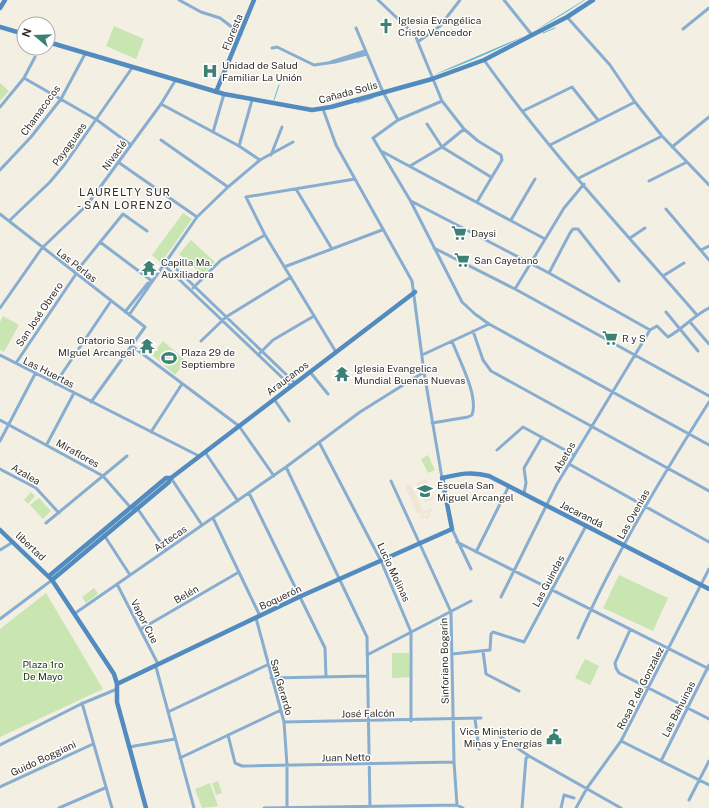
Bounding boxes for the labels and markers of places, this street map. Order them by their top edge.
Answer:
place label: Iglesia Evangélica Cristo Vencedor [398,14,481,38]
church icon: Iglesia Evangélica Cristo Vencedor [377,17,395,35]
place label: Unidad de Salud Familiar La Unión [222,59,302,83]
hospital icon: Unidad de Salud Familiar La Unión [201,62,219,80]
supermarket icon: Daysi [450,224,468,242]
place label: Daysi [471,227,496,239]
supermarket icon: San Cayetano [453,251,471,269]
place label: San Cayetano [474,254,538,266]
place label: Capilla Ma. Auxiliadora [161,256,214,280]
temple icon: Capilla Ma. Auxiliadora [140,259,158,277]
supermarket icon: R y S [601,329,619,347]
place label: R y S [622,332,646,344]
place label: Oratorio San MIguel Arcangel [58,334,135,358]
temple icon: Oratorio San MIguel Arcangel [138,337,156,355]
place label: Plaza 29 de Septiembre [181,346,236,370]
sports icon: Plaza 29 de Septiembre [160,349,178,367]
place label: Iglesia Evangelica Mundial Buenas Nuevas [354,362,465,386]
temple icon: Iglesia Evangelica Mundial Buenas Nuevas [333,365,351,383]
place label: Escuela San Miguel Arcangel [437,479,514,503]
school or university icon: Escuela San Miguel Arcangel [416,482,434,500]
place label: Vice Ministerio de Minas y Energías [459,725,542,749]
public building icon: Vice Ministerio de Minas y Energías [545,728,563,746]

